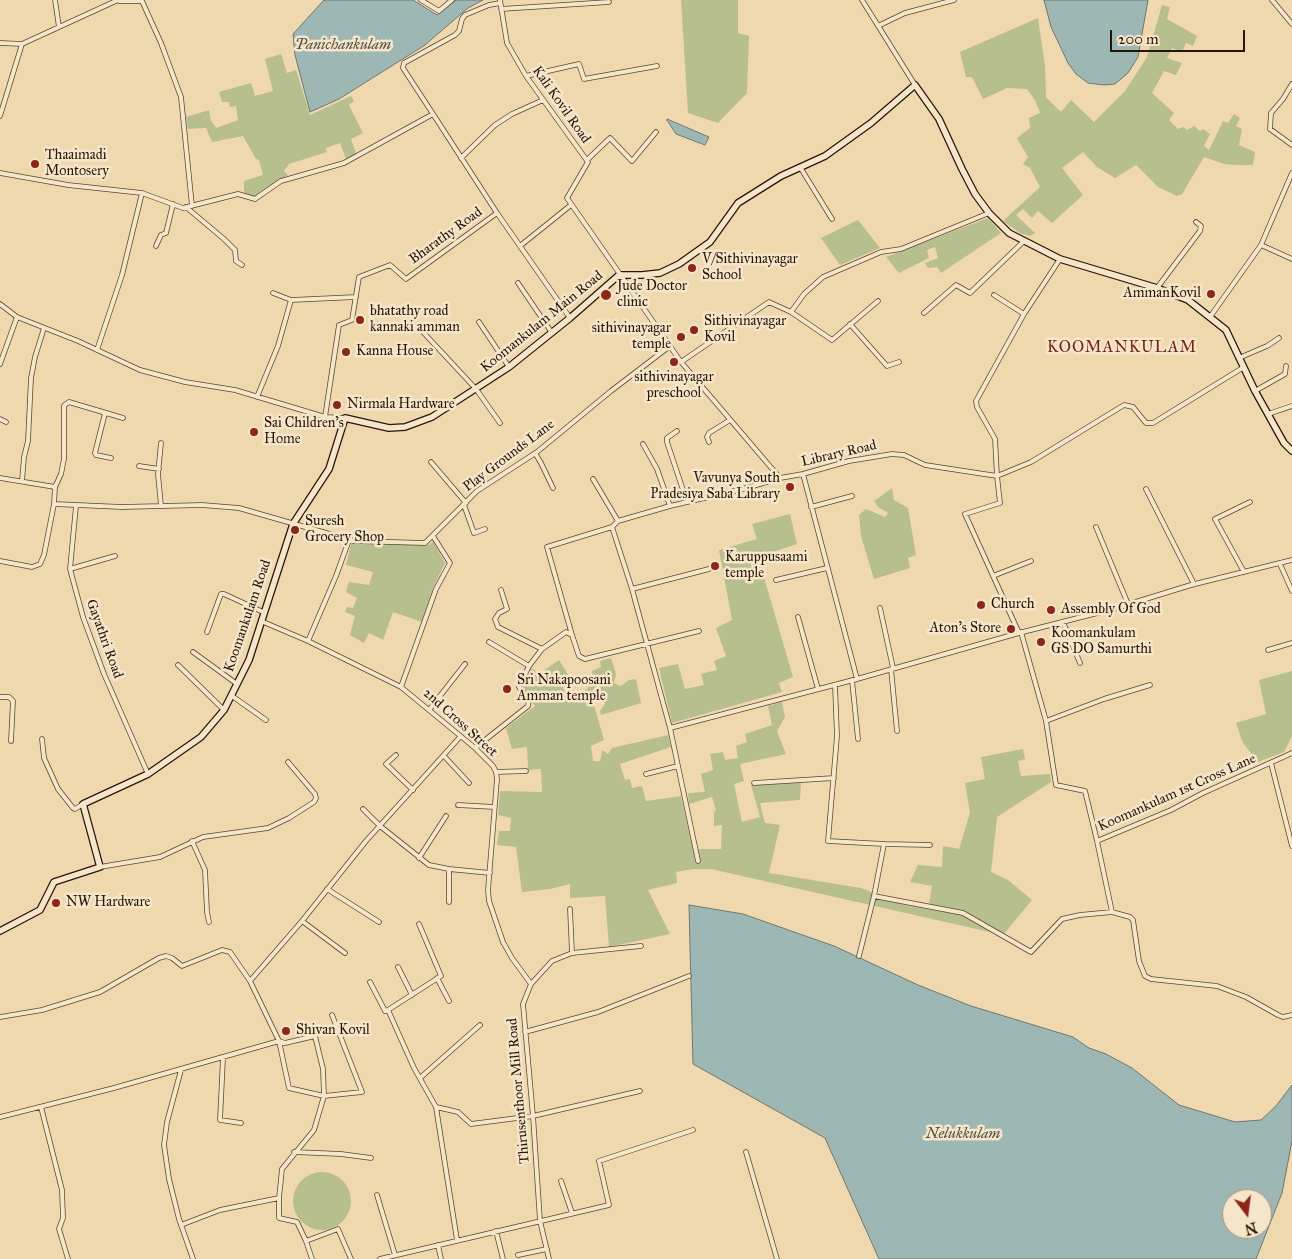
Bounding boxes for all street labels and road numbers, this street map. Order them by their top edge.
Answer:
street label: Kali Kovil Road [528,63,594,147]
street label: Bharathy Road [406,204,486,268]
street label: Koomankulam Main Road [478,268,606,376]
street label: Play Grounds Lane [460,416,558,496]
street label: Library Road [800,437,878,471]
street label: Koomankulam Road [221,558,275,674]
street label: Gayathri Road [82,597,126,681]
street label: 2nd Cross Street [419,685,501,761]
street label: Koomankulam 1st Cross Lane [1095,751,1259,835]
street label: Thirusenthoor Mill Road [504,1017,534,1165]

